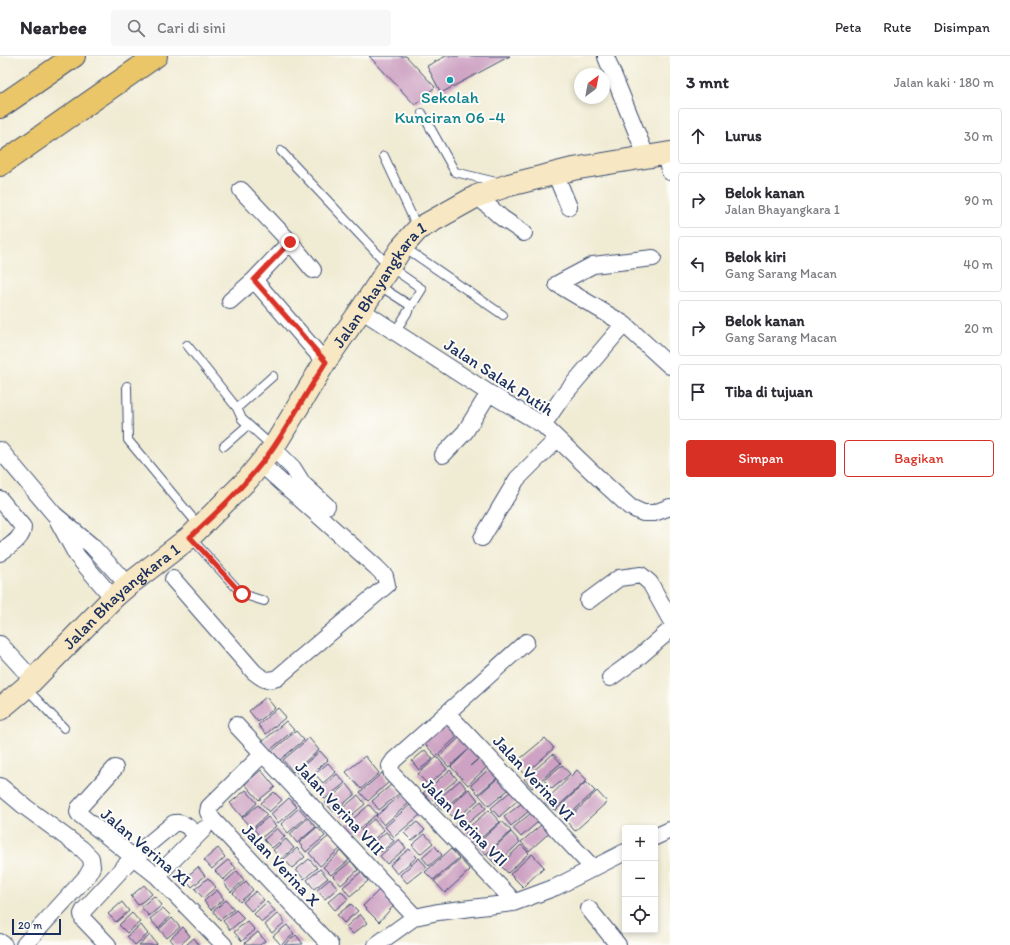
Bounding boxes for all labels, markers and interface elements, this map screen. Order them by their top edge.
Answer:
search box [111,10,391,46]
text: Nearbee [20,16,87,39]
icon: search [125,17,147,39]
text: Cari di sini [157,19,226,37]
text: Peta [835,19,861,36]
text: Rute [883,19,911,36]
text: Disimpan [933,19,990,36]
north arrow [574,68,610,104]
text: 3 mnt [686,72,729,92]
marker: Sekolah Kunciran 06 -4 [445,75,455,85]
text: Jalan kaki · 180 m [894,75,994,90]
place label: Sekolah Kunciran 06 -4 [394,87,506,127]
icon: ahead [687,125,709,147]
text: Lurus [725,127,762,145]
text: 30 m [964,129,993,144]
text: Belok kanan [725,184,805,202]
icon: right [687,189,709,211]
text: 90 m [964,193,993,208]
text: Jalan Bhayangkara 1 [725,202,840,217]
street label: Jalan Bhayangkara 1 [328,217,430,351]
route end [281,233,299,251]
text: Belok kiri [725,248,786,266]
icon: left [687,253,709,275]
text: 40 m [963,257,993,272]
text: Gang Sarang Macan [725,266,837,281]
text: Belok kanan [725,312,805,330]
icon: right [687,317,709,339]
text: 20 m [964,321,993,336]
text: Gang Sarang Macan [725,330,837,345]
street label: Jalan Salak Putih [441,334,557,420]
icon: arrive [687,381,709,403]
text: Tiba di tujuan [725,383,813,401]
button: Simpan [686,440,836,477]
button: Bagikan [844,440,994,477]
street label: Jalan Bhayangkara 1 [59,539,184,653]
route start [233,585,251,603]
street label: Jalan Verina VI [489,731,579,825]
street label: Jalan Verina VIII [291,757,389,859]
street label: Jalan Verina VII [418,774,512,870]
street label: Jalan Verina XI [97,804,195,890]
street label: Jalan Verina X [238,820,324,910]
map controls [622,825,658,933]
button: + [622,825,658,861]
button: − [622,861,658,897]
button: locate [622,897,658,933]
scale bar [12,917,61,936]
text: 20 m [18,919,42,932]

